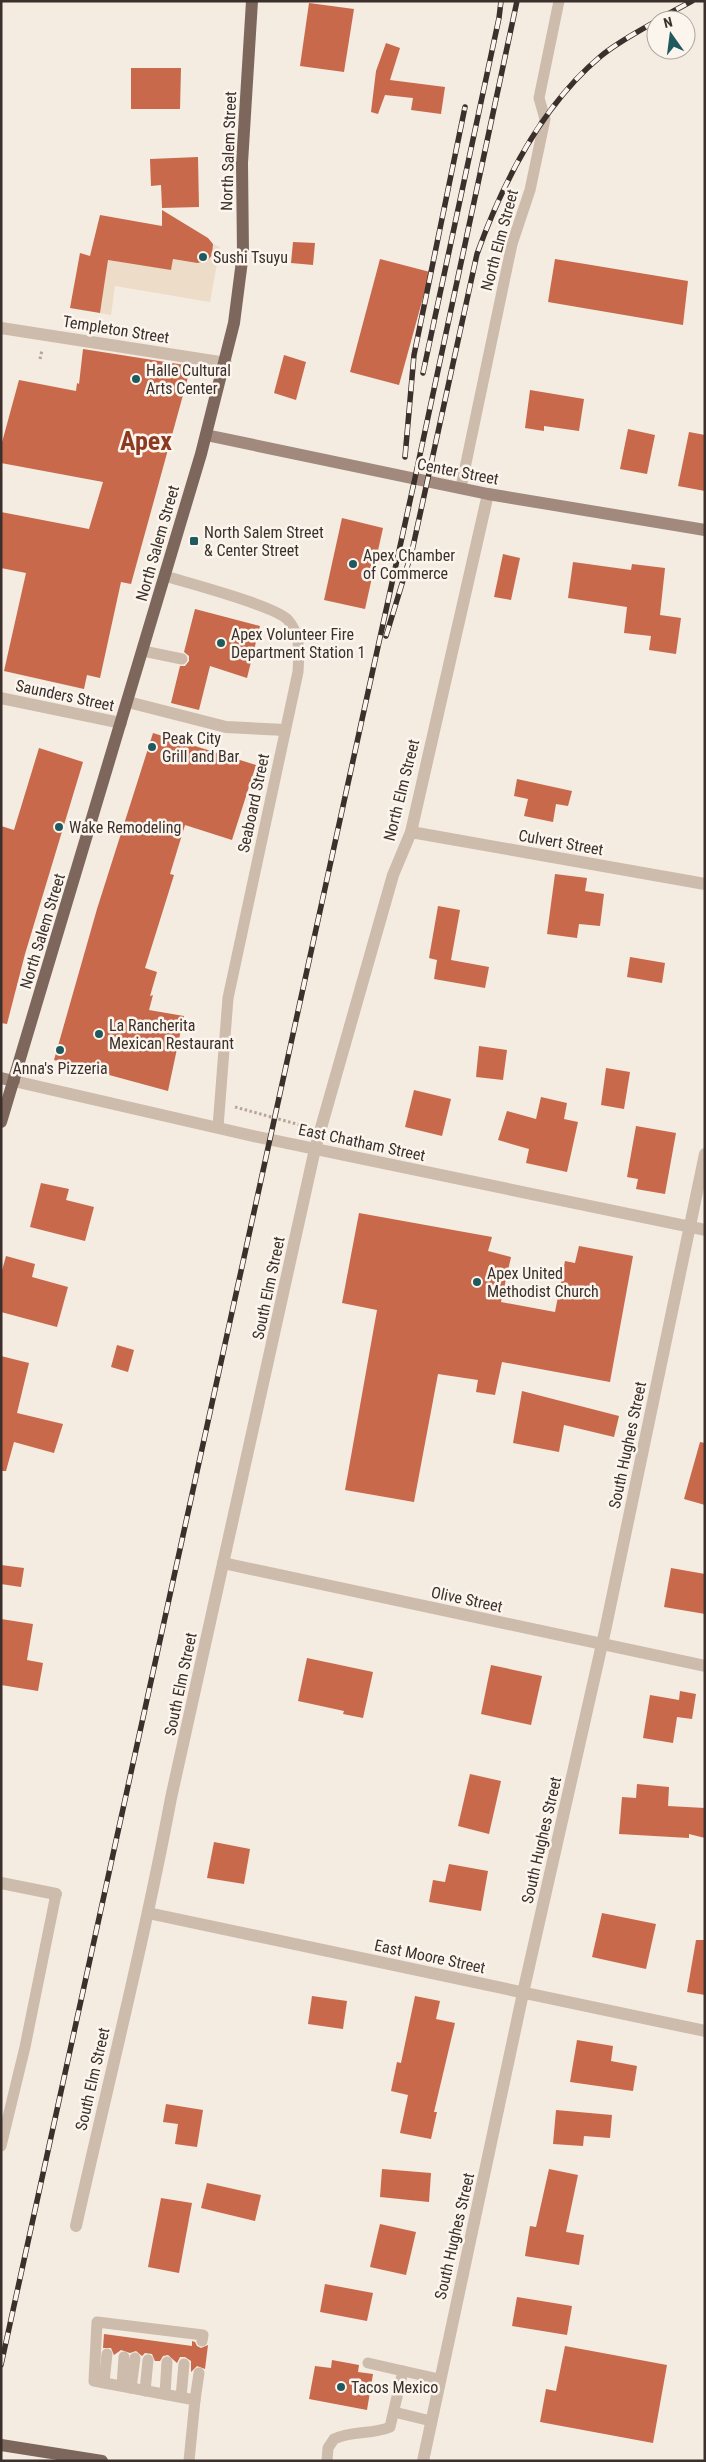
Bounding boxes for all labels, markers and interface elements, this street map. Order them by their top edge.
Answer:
north arrow [646,10,696,60]
text: N [662,14,674,31]
street label: North Salem Street [217,91,240,211]
street label: North Elm Street [477,187,522,293]
place label: Sushi Tsuyu [213,248,288,267]
marker: Sushi Tsuyu [197,251,209,263]
street label: Templeton Street [61,312,171,347]
place label: Halle Cultural Arts Center [146,361,231,398]
marker: Halle Cultural Arts Center [130,373,142,385]
district label: Apex [120,426,172,456]
street label: Center Street [416,454,501,489]
street label: North Salem Street [132,483,183,603]
place label: North Salem Street & Center Street [204,523,324,560]
marker: North Salem Street & Center Street [188,535,200,547]
place label: Apex Chamber of Commerce [363,546,455,583]
marker: Apex Chamber of Commerce [347,558,359,570]
place label: Apex Volunteer Fire Department Station 1 [231,625,365,662]
marker: Apex Volunteer Fire Department Station 1 [215,637,227,649]
street label: Saunders Street [14,676,116,715]
place label: Peak City Grill and Bar [162,729,239,766]
street label: North Elm Street [380,737,423,843]
marker: Peak City Grill and Bar [146,741,158,753]
street label: Seaboard Street [234,752,273,854]
place label: Wake Remodeling [69,818,181,837]
marker: Wake Remodeling [53,821,65,833]
street label: Culvert Street [517,826,605,859]
street label: North Salem Street [16,871,69,991]
place label: La Rancherita Mexican Restaurant [109,1016,234,1053]
marker: La Rancherita Mexican Restaurant [93,1028,105,1040]
marker: Anna's Pizzeria [54,1044,66,1056]
place label: Anna's Pizzeria [12,1059,108,1078]
street label: East Chatham Street [297,1120,427,1165]
street label: South Elm Street [248,1235,289,1341]
place label: Apex United Methodist Church [487,1264,599,1301]
marker: Apex United Methodist Church [471,1276,483,1288]
street label: South Hughes Street [605,1380,650,1510]
street label: Olive Street [430,1583,505,1616]
street label: South Elm Street [160,1631,201,1737]
street label: South Hughes Street [518,1775,565,1905]
street label: East Moore Street [373,1935,487,1978]
street label: South Elm Street [71,2026,114,2132]
street label: South Hughes Street [431,2171,478,2301]
place label: Tacos Mexico [351,2378,438,2397]
marker: Tacos Mexico [335,2381,347,2393]

